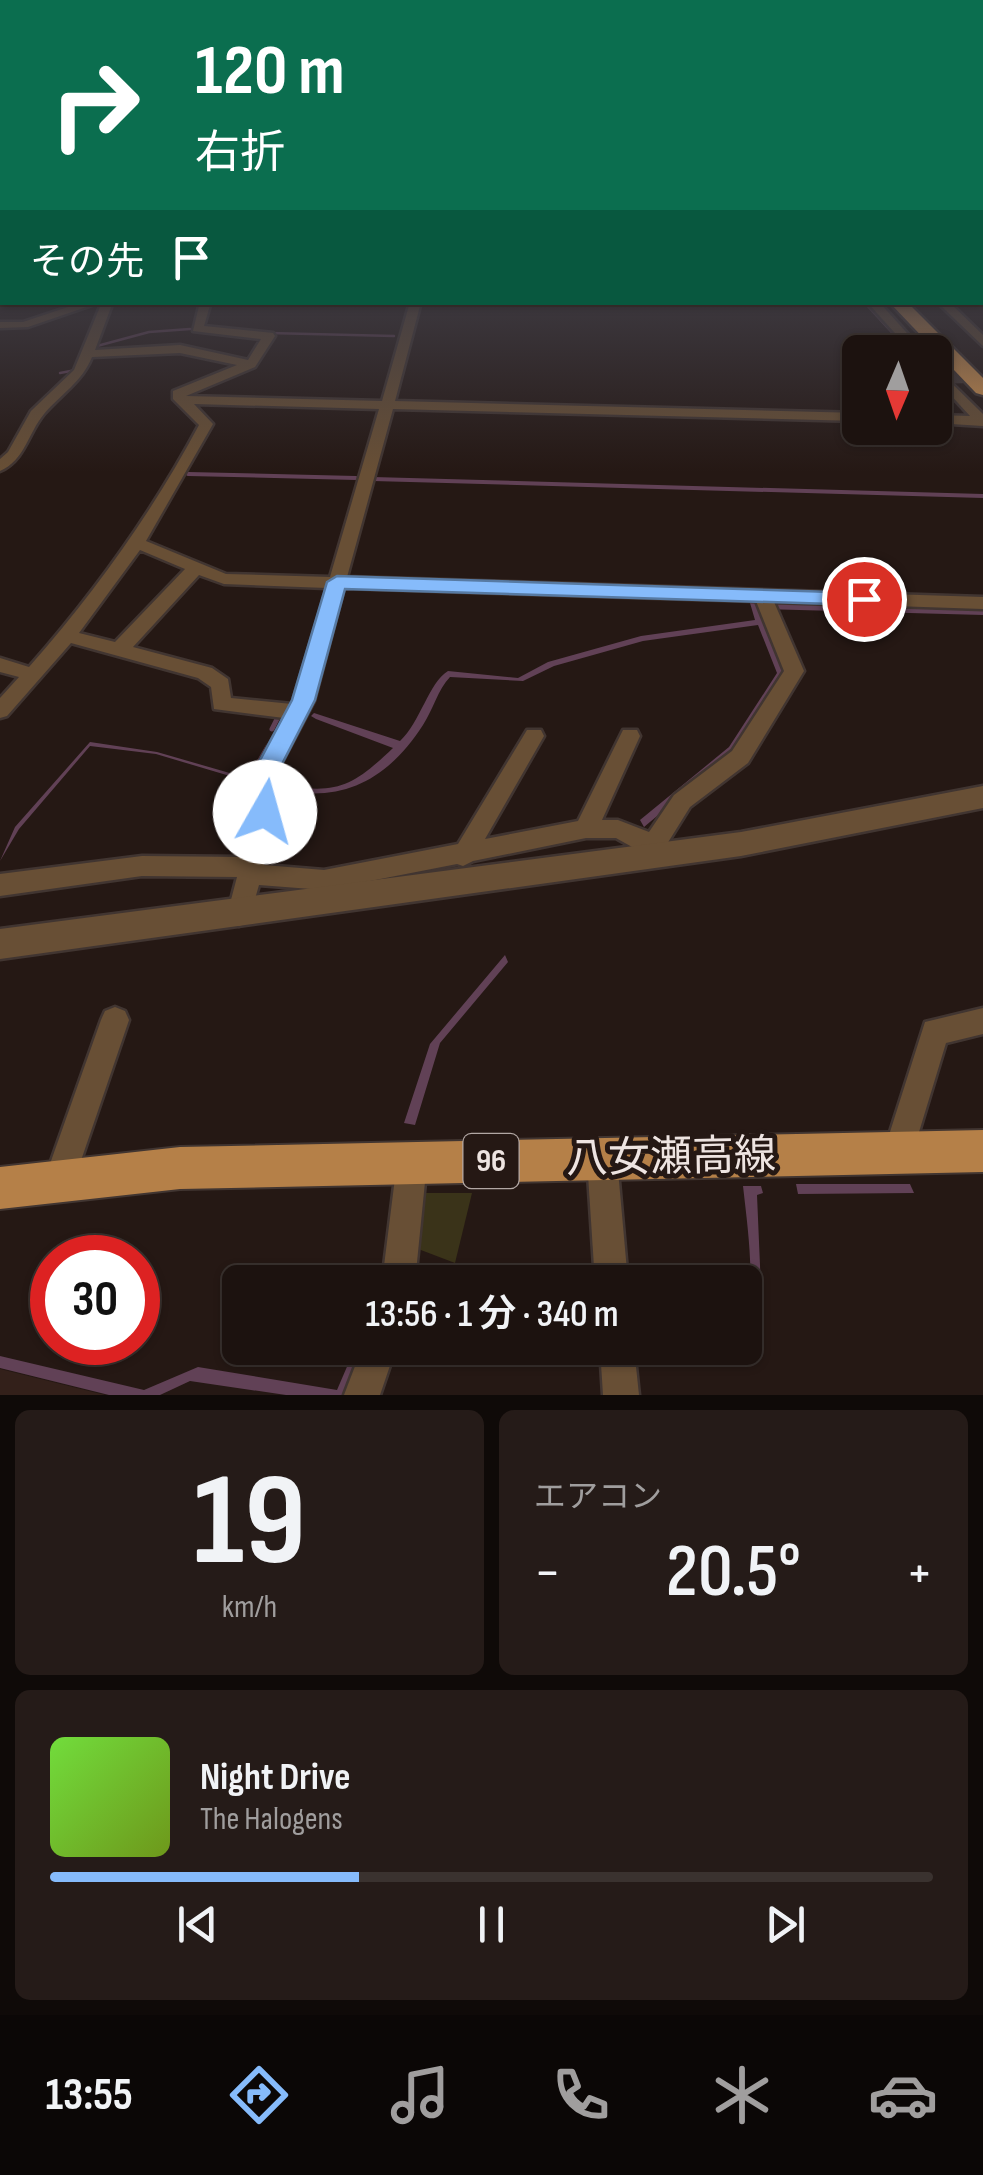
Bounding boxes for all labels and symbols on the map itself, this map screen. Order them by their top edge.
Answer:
north arrow [842,335,952,445]
pin [822,557,907,642]
position arrow [213,760,317,864]
street label: 八女瀬高線 [566,1131,776,1185]
road number: 96 [464,1134,518,1188]
speed limit sign: 30 [30,1235,160,1365]

